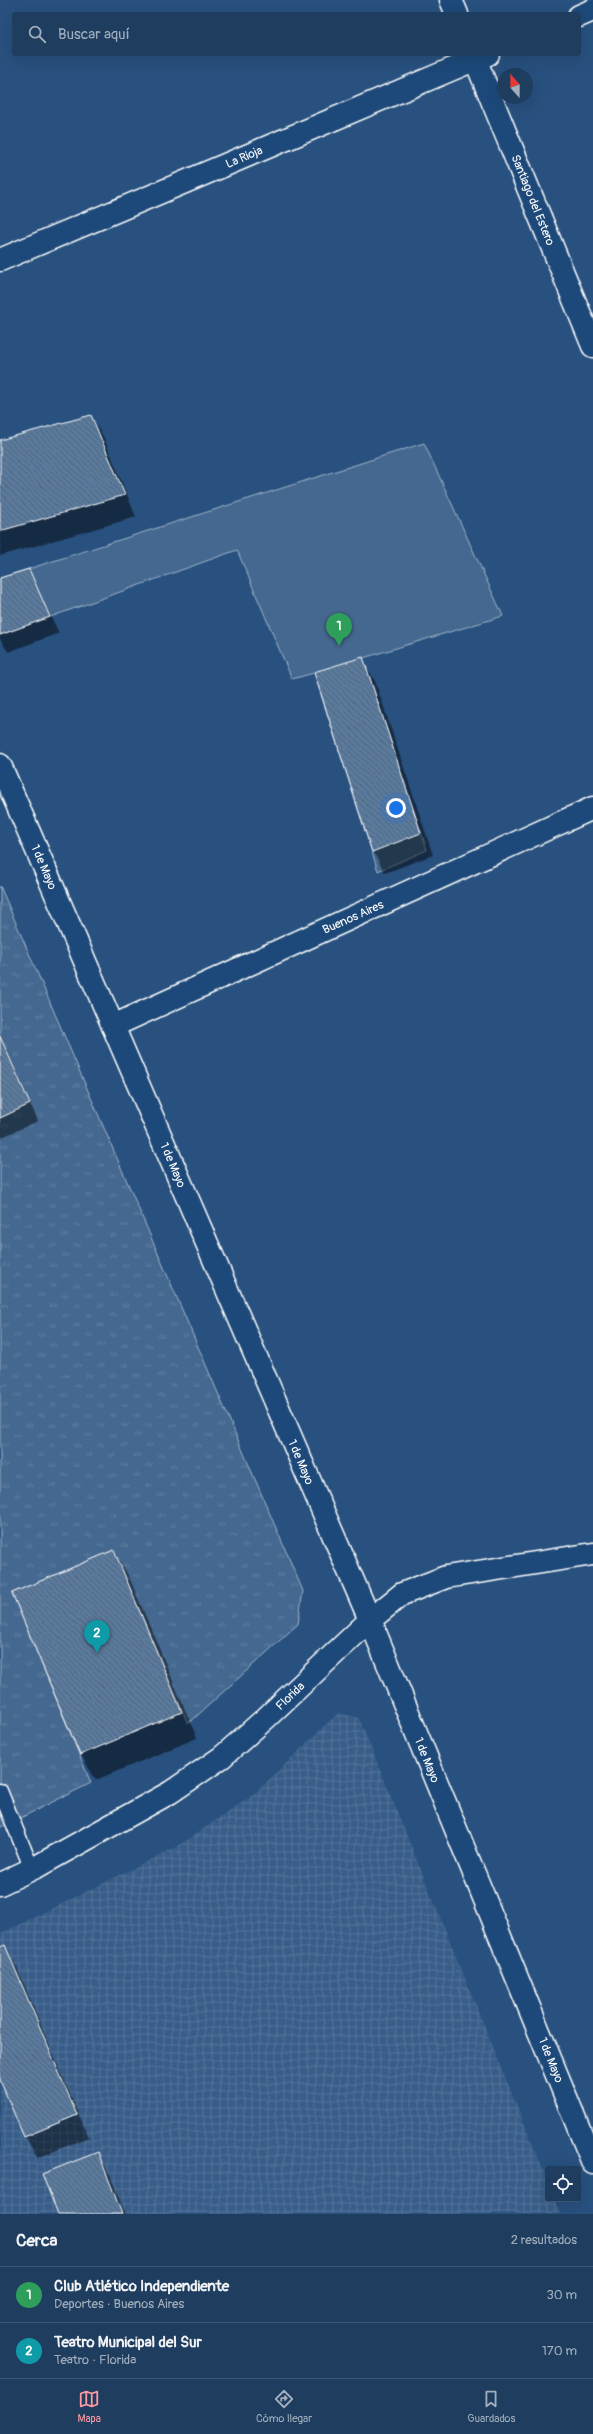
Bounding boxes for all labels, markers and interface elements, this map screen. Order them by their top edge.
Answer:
search box [12,12,581,56]
icon: search [26,23,48,45]
text: Buscar aquí [58,25,130,44]
north arrow [497,68,533,104]
street label: La Rioja [223,143,265,172]
street label: Santiago del Estero [507,153,558,248]
pin: 1 [326,613,352,646]
your location [386,798,406,818]
street label: 1 de Mayo [27,842,60,893]
street label: Buenos Aires [320,897,387,938]
street label: 1 de Mayo [156,1140,189,1191]
street label: 1 de Mayo [284,1437,317,1488]
pin: 2 [84,1620,110,1653]
street label: Florida [273,1679,308,1714]
street label: 1 de Mayo [411,1735,443,1786]
street label: 1 de Mayo [535,2035,567,2086]
map controls [545,2166,581,2202]
button: locate [545,2166,581,2202]
text: Cerca [16,2230,57,2251]
text: 2 resultados [511,2232,577,2248]
text: Club Atlético Independiente [54,2277,229,2296]
text: 1 [26,2287,32,2303]
text: 30 m [547,2287,577,2303]
text: Deportes · Buenos Aires [54,2296,184,2312]
text: Teatro Municipal del Sur [54,2333,202,2352]
text: 2 [25,2343,33,2359]
text: 170 m [542,2343,577,2359]
text: Teatro · Florida [54,2352,136,2368]
tab: Mapa [78,2388,101,2425]
tab: Cómo llegar [256,2388,312,2425]
tab: Guardados [467,2388,515,2425]

